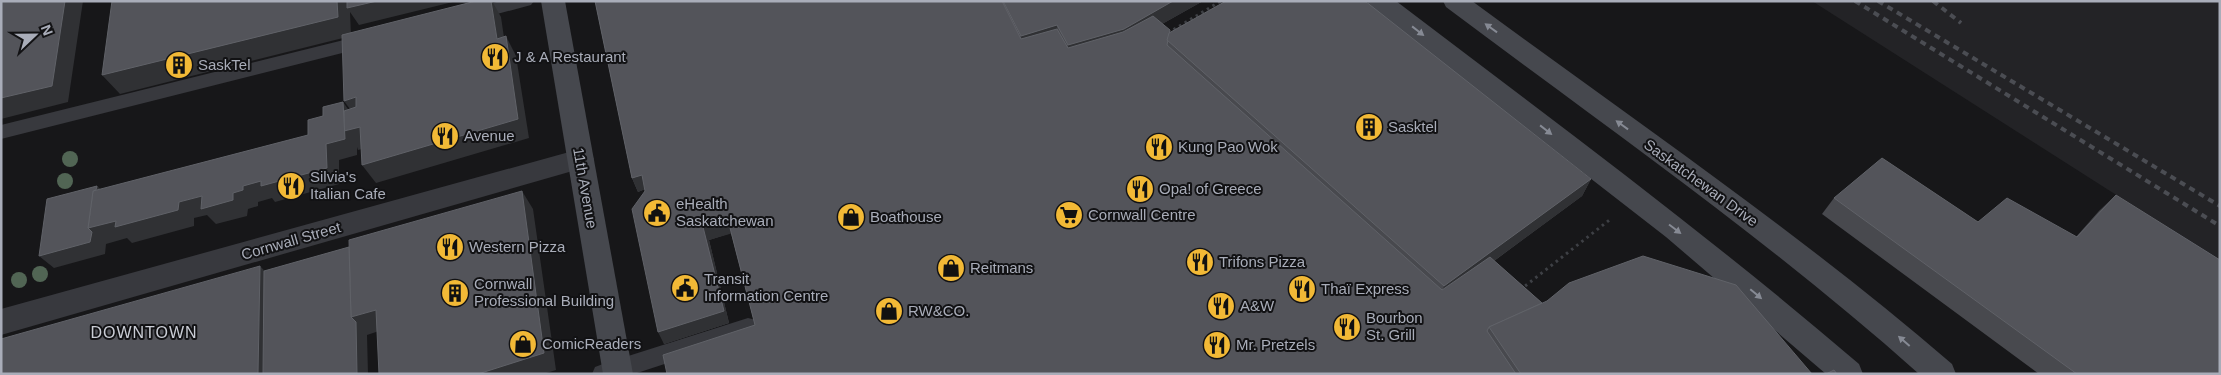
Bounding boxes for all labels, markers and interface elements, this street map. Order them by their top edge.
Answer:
north arrow [10,10,60,60]
text: N [38,22,56,38]
one-way arrow [1484,23,1498,33]
one-way arrow [1411,26,1425,36]
restaurant icon: J & A Restaurant [480,42,510,72]
place label: J & A Restaurant [514,48,627,65]
building icon: SaskTel [164,50,194,80]
place label: SaskTel [198,56,251,73]
building icon: Sasktel [1354,112,1384,142]
place label: Sasktel [1388,118,1437,135]
one-way arrow [1615,120,1629,130]
restaurant icon: Avenue [430,121,460,151]
one-way arrow [1539,125,1552,136]
place label: Avenue [464,127,515,144]
restaurant icon: Kung Pao Wok [1144,132,1174,162]
street label: Saskatchewan Drive [1641,136,1762,230]
place label: Kung Pao Wok [1178,138,1278,155]
street label: 11th Avenue [570,146,601,230]
place label: Silvia's Italian Cafe [310,168,386,202]
restaurant icon: Silvia's Italian Cafe [276,171,306,201]
restaurant icon: Opa! of Greece [1125,174,1155,204]
place label: Opa! of Greece [1159,180,1262,197]
place label: eHealth Saskatchewan [676,195,774,229]
public building icon: eHealth Saskatchewan [642,198,672,228]
supermarket icon: Cornwall Centre [1054,200,1084,230]
shop icon: Boathouse [836,202,866,232]
place label: Cornwall Centre [1088,206,1196,223]
place label: Boathouse [870,208,942,225]
street label: Cornwall Street [239,218,343,263]
one-way arrow [1668,224,1681,235]
restaurant icon: Western Pizza [435,232,465,262]
place label: Western Pizza [469,238,566,255]
restaurant icon: Trifons Pizza [1185,247,1215,277]
shop icon: Reitmans [936,253,966,283]
place label: Trifons Pizza [1219,253,1306,270]
place label: Reitmans [970,259,1033,276]
place label: Transit Information Centre [704,270,828,304]
public building icon: Transit Information Centre [670,273,700,303]
restaurant icon: Thaï Express [1287,274,1317,304]
place label: Cornwall Professional Building [474,275,614,309]
building icon: Cornwall Professional Building [440,278,470,308]
place label: Thaï Express [1321,280,1409,297]
one-way arrow [1750,289,1763,300]
restaurant icon: A&W [1206,291,1236,321]
shop icon: RW&CO. [874,296,904,326]
place label: A&W [1240,297,1275,314]
place label: RW&CO. [908,302,969,319]
place label: Bourbon St. Grill [1366,309,1423,343]
restaurant icon: Bourbon St. Grill [1332,312,1362,342]
district label: DOWNTOWN [90,324,198,341]
shop icon: ComicReaders [508,329,538,359]
restaurant icon: Mr. Pretzels [1202,330,1232,360]
place label: ComicReaders [542,335,641,352]
place label: Mr. Pretzels [1236,336,1315,353]
one-way arrow [1898,336,1911,347]

